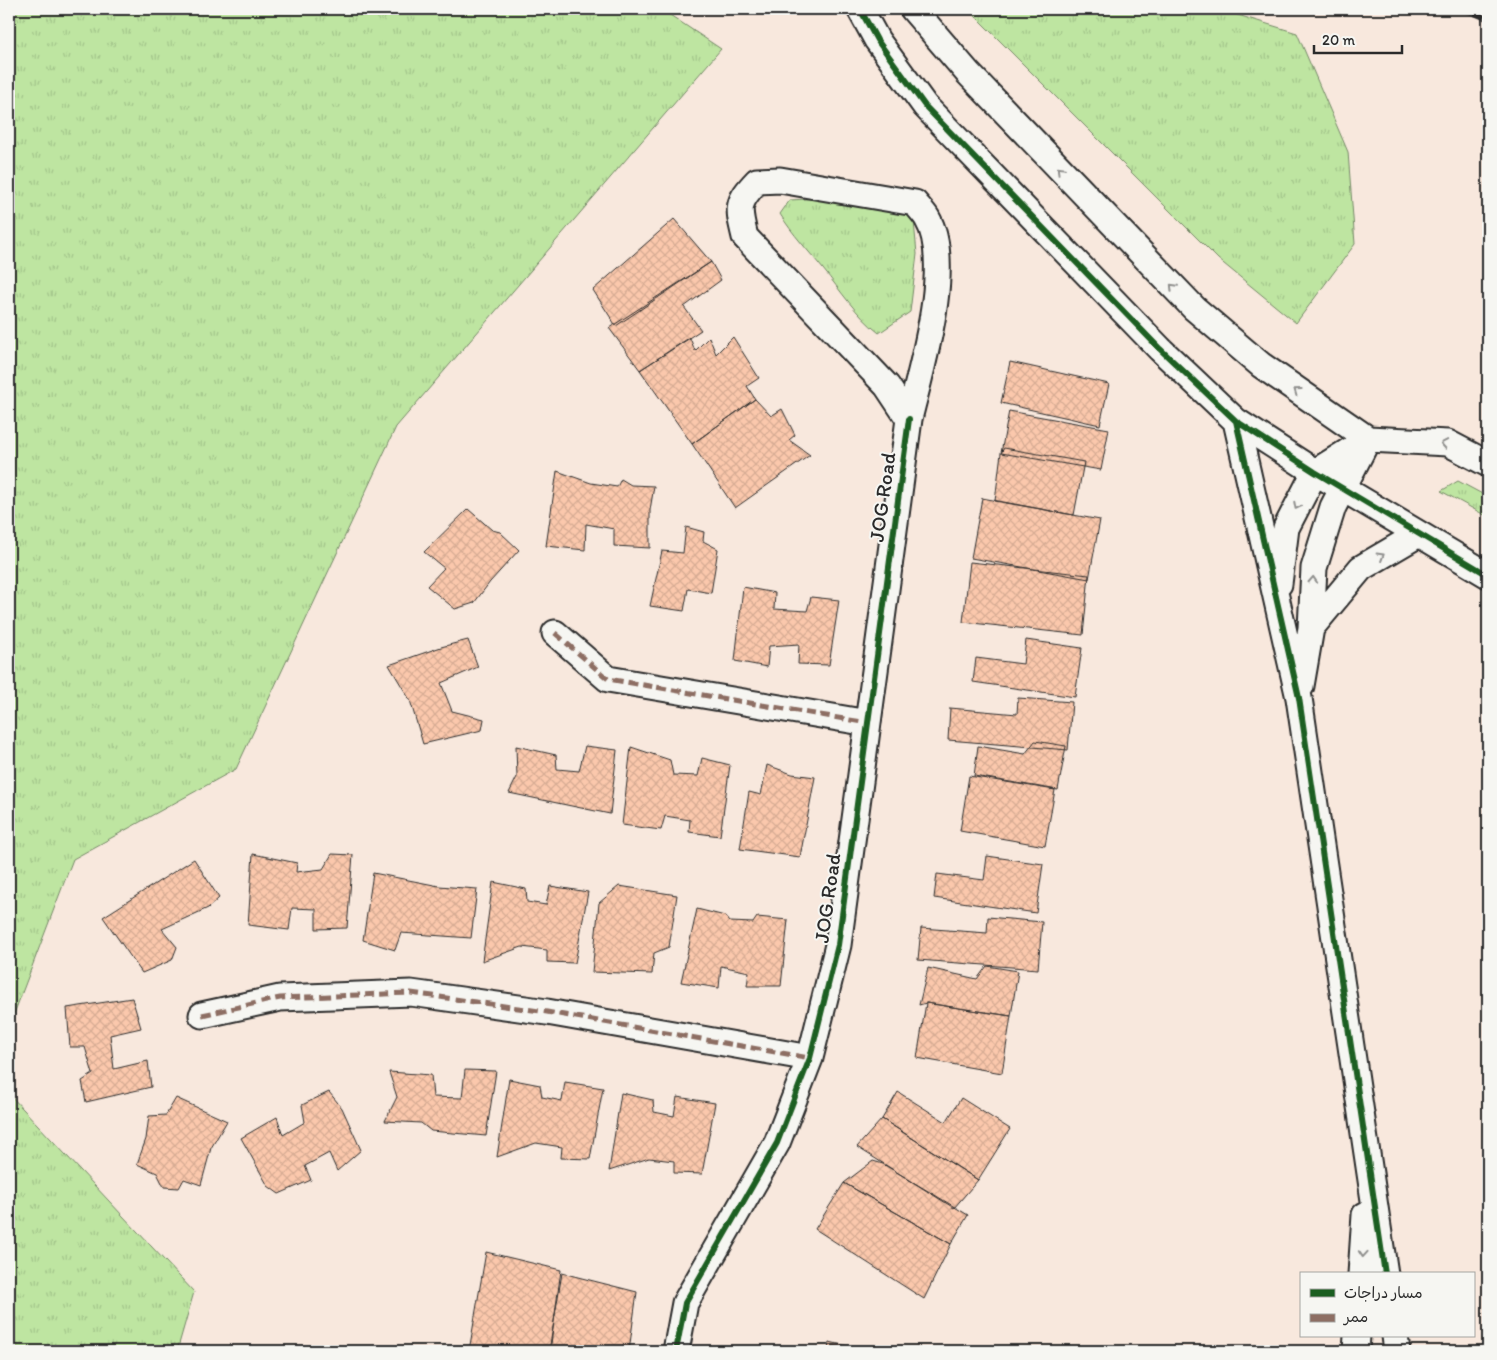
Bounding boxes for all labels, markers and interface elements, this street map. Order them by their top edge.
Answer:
scale bar [1314,22,1402,54]
text: 20 m [1322,31,1356,49]
one-way arrow [1057,166,1066,175]
one-way arrow [1170,283,1179,292]
one-way arrow [1293,388,1303,397]
one-way arrow [1440,439,1449,449]
street label: JOG Road [863,450,901,543]
one-way arrow [1293,501,1303,510]
one-way arrow [1375,553,1384,563]
one-way arrow [1308,576,1319,584]
street label: JOG Road [808,851,846,944]
one-way arrow [1357,1250,1368,1258]
legend [1300,1272,1474,1338]
text: مسار دراجات [1344,1284,1423,1302]
text: ممر [1342,1308,1368,1326]

